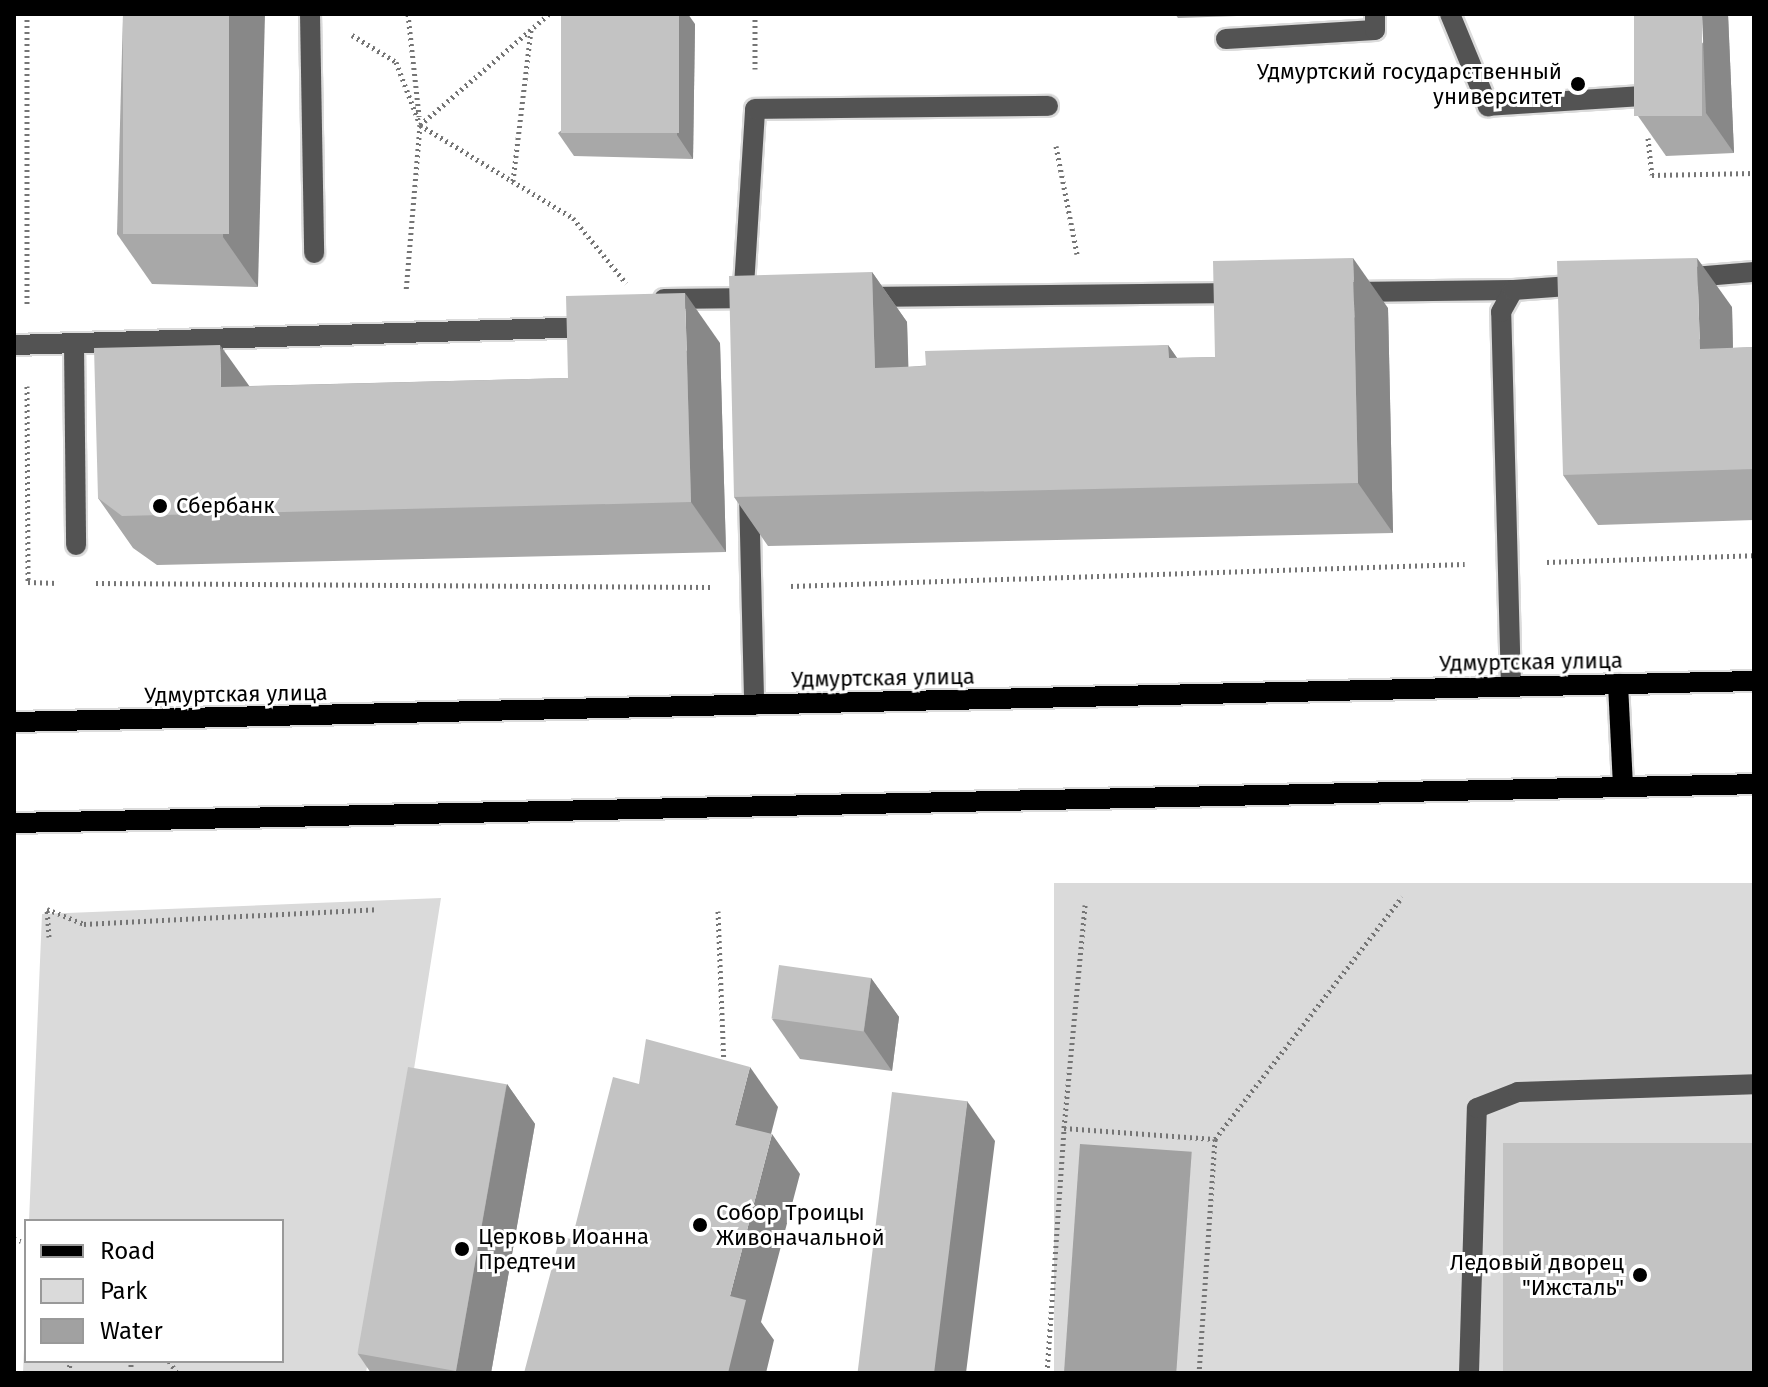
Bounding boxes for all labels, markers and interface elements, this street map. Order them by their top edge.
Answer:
place label: Удмуртский государственный университет [1257,58,1562,110]
marker: Удмуртский государственный университет [1569,75,1587,93]
place label: Сбербанк [176,493,275,519]
marker: Сбербанк [151,497,169,515]
street label: Удмуртская улица [1439,647,1623,677]
street label: Удмуртская улица [791,663,975,693]
street label: Удмуртская улица [144,679,328,709]
place label: Собор Троицы Живоначальной [716,1199,885,1250]
marker: Собор Троицы Живоначальной [691,1216,709,1234]
legend [24,1219,284,1363]
place label: Церковь Иоанна Предтечи [478,1223,649,1274]
text: Road [100,1237,155,1265]
marker: Церковь Иоанна Предтечи [453,1240,471,1258]
place label: Ледовый дворец "Ижсталь" [1450,1249,1624,1300]
marker: Ледовый дворец "Ижсталь" [1631,1266,1649,1284]
text: Park [100,1277,147,1305]
text: Water [100,1317,163,1345]

